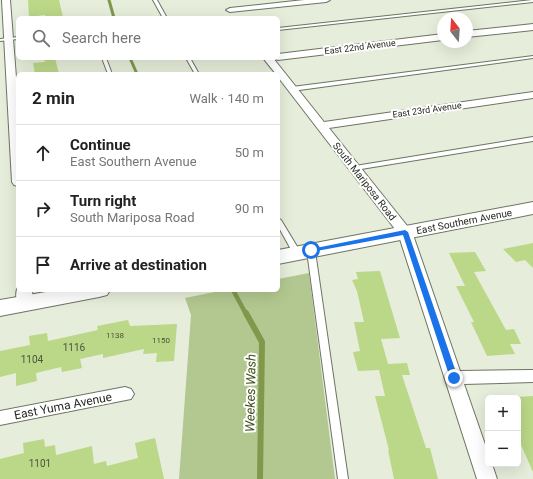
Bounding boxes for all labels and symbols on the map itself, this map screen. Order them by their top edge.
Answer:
north arrow [437,12,473,48]
street label: East 22nd Avenue [324,38,396,56]
street label: East 23rd Avenue [392,100,462,120]
street label: South Mariposa Road [331,140,398,222]
street label: East Southern Avenue [415,207,513,236]
route start [302,241,320,259]
house number: 1138 [106,331,124,340]
house number: 1150 [152,336,170,345]
house number: 1116 [63,342,86,353]
house number: 1104 [21,354,44,365]
water label: Weekes Wash [242,354,259,432]
route end [445,369,463,387]
street label: East Yuma Avenue [13,390,113,422]
house number: 1101 [29,458,51,469]

